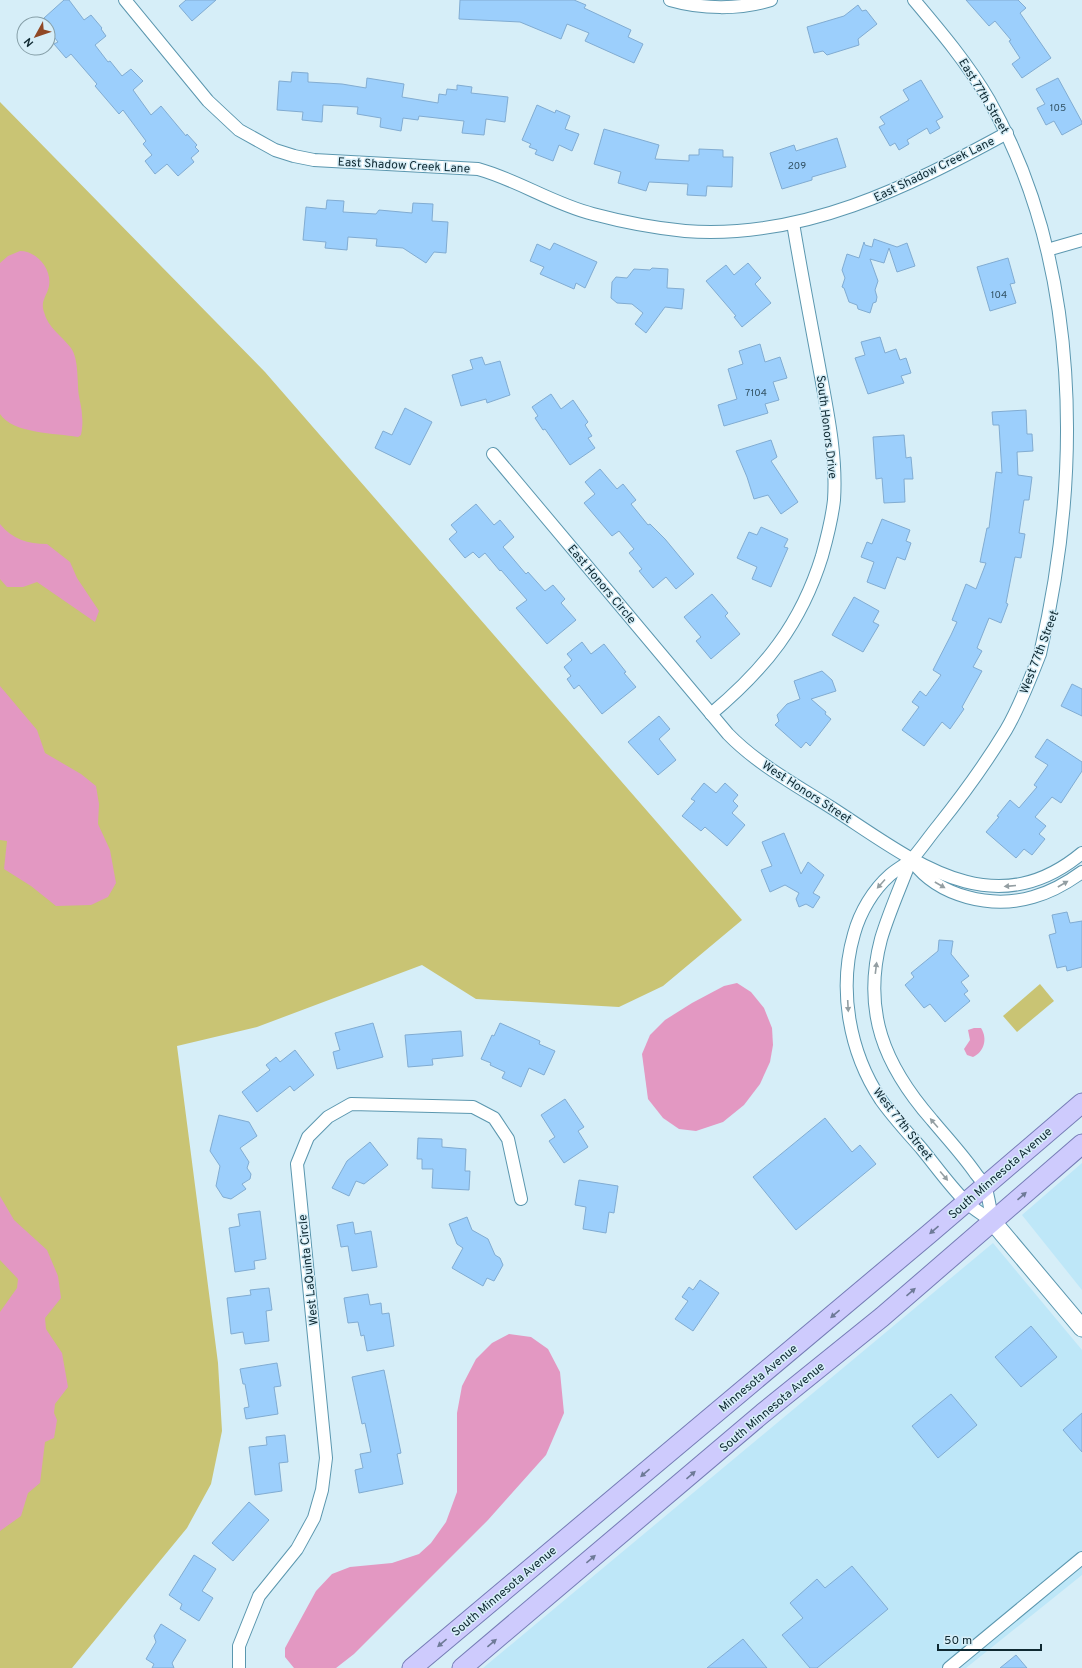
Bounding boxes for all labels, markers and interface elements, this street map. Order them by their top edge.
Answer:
north arrow [16,16,56,56]
text: N [21,34,37,49]
street label: East 77th Street [954,56,1012,137]
house number: 105 [1050,102,1066,115]
street label: East Shadow Creek Lane [871,134,998,206]
street label: East Shadow Creek Lane [337,155,471,177]
house number: 209 [788,160,806,173]
house number: 104 [991,289,1007,302]
street label: South Honors Drive [812,374,840,480]
house number: 7104 [745,387,767,400]
street label: East Honors Circle [563,542,639,628]
street label: West 77th Street [1017,608,1063,696]
street label: West Honors Street [759,758,854,828]
one-way arrow [877,879,886,889]
one-way arrow [1057,880,1069,887]
one-way arrow [934,882,946,889]
one-way arrow [1004,882,1016,889]
one-way arrow [873,962,879,974]
one-way arrow [844,1000,851,1012]
street label: West 77th Street [869,1085,936,1164]
one-way arrow [930,1118,939,1128]
street label: South Minnesota Avenue [945,1124,1056,1223]
one-way arrow [940,1171,949,1182]
one-way arrow [1018,1192,1027,1201]
street label: West LaQuinta Circle [295,1214,323,1326]
one-way arrow [930,1225,939,1234]
one-way arrow [906,1287,917,1296]
one-way arrow [829,1309,840,1318]
street label: Minnesota Avenue [716,1341,801,1416]
street label: South Minnesota Avenue [717,1359,829,1456]
one-way arrow [639,1468,650,1477]
one-way arrow [685,1471,696,1480]
street label: South Minnesota Avenue [449,1543,561,1640]
one-way arrow [586,1555,597,1564]
scale bar [938,1626,1041,1652]
text: 50 m [944,1633,972,1649]
one-way arrow [437,1638,447,1647]
one-way arrow [487,1638,497,1647]

